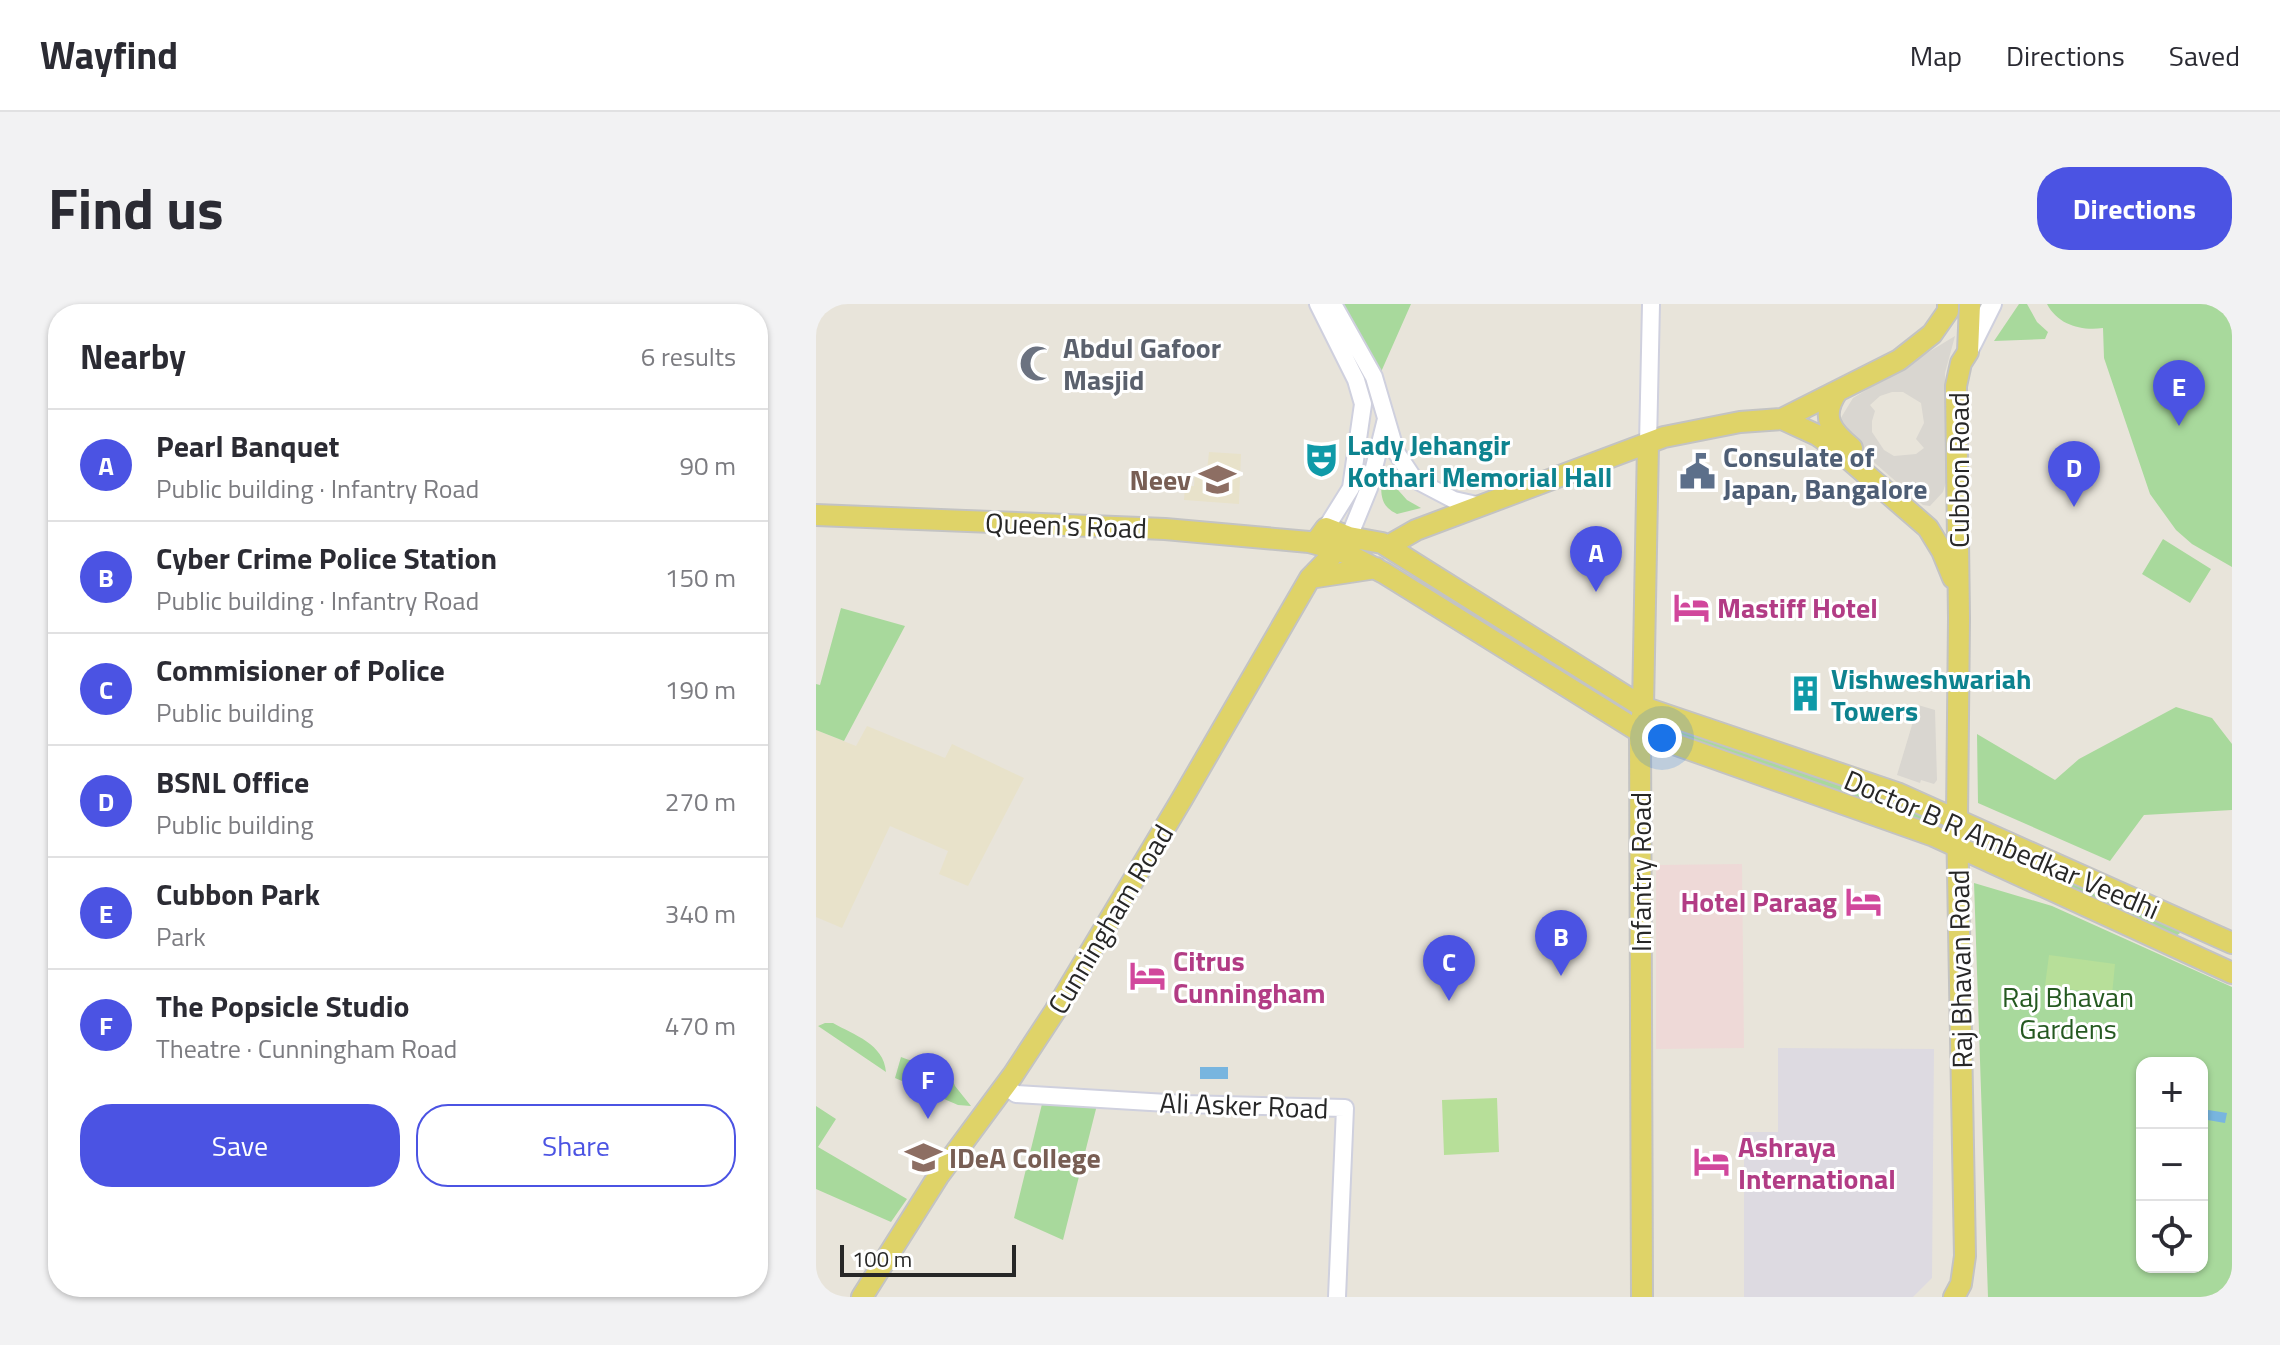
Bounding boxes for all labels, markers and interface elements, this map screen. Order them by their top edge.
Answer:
text: Wayfind [40,26,178,84]
text: Map [1910,34,1962,77]
text: Directions [2006,34,2125,77]
text: Saved [2169,34,2240,77]
text: Find us [48,166,224,251]
button: Directions [2037,167,2232,250]
place label: Abdul Gafoor Masjid [1063,326,1221,401]
text: Nearby [80,330,186,382]
text: 6 results [641,337,736,376]
mosque icon: Abdul Gafoor Masjid [1018,344,1056,382]
pin: E [2153,360,2205,426]
street label: Cubbon Road [1937,392,1980,548]
text: Pearl Banquet [156,423,339,469]
place label: Lady Jehangir Kothari Memorial Hall [1347,423,1612,498]
place label: Consulate of Japan, Bangalore [1723,435,1928,510]
theatre icon: Lady Jehangir Kothari Memorial Hall [1302,441,1340,479]
pin: D [2048,441,2100,507]
text: A [98,446,114,485]
text: 90 m [679,446,736,485]
public building icon: Consulate of Japan, Bangalore [1678,453,1716,491]
place label: Neev [1129,458,1191,501]
school or university icon: Neev [1198,460,1236,498]
text: Public building · Infantry Road [156,469,479,508]
street label: Queen's Road [984,501,1148,549]
pin: A [1570,526,1622,592]
text: Cyber Crime Police Station [156,535,497,581]
text: B [98,558,114,597]
text: 150 m [665,558,736,597]
text: Public building · Infantry Road [156,581,479,620]
place label: Mastiff Hotel [1717,586,1878,629]
hotel icon: Mastiff Hotel [1672,588,1710,626]
text: Commisioner of Police [156,647,445,693]
place label: Vishweshwariah Towers [1831,657,2032,732]
text: C [99,670,113,709]
text: 190 m [665,670,736,709]
building icon: Vishweshwariah Towers [1786,675,1824,713]
text: Public building [156,693,314,732]
your location [1642,718,1682,758]
street label: Doctor B R Ambedkar Veedhi [1838,758,2166,930]
text: BSNL Office [156,759,309,805]
text: D [98,782,114,821]
text: 270 m [665,782,736,821]
street label: Infantry Road [1619,792,1662,952]
text: Public building [156,805,314,844]
street label: Cunningham Road [1036,816,1184,1022]
street label: Raj Bhavan Road [1937,869,1983,1069]
text: Cubbon Park [156,871,320,917]
place label: Hotel Paraag [1680,880,1837,923]
hotel icon: Hotel Paraag [1844,882,1882,920]
text: E [99,894,113,933]
text: 340 m [665,894,736,933]
pin: B [1535,910,1587,976]
text: Park [156,917,206,956]
pin: C [1423,935,1475,1001]
place label: Citrus Cunningham [1173,939,1325,1014]
hotel icon: Citrus Cunningham [1128,957,1166,995]
park label: Raj Bhavan Gardens [2002,975,2134,1050]
text: The Popsicle Studio [156,983,409,1029]
text: F [99,1006,113,1045]
text: 470 m [665,1006,736,1045]
text: Theatre · Cunningham Road [156,1029,457,1068]
pin: F [902,1053,954,1119]
map controls [2136,1057,2208,1273]
button: + [2136,1057,2208,1129]
street label: Ali Asker Road [1159,1081,1329,1129]
button: Save [80,1104,400,1187]
button: Share [416,1104,736,1187]
place label: Ashraya International [1738,1125,1896,1200]
button: − [2136,1129,2208,1201]
place label: IDeA College [949,1136,1101,1179]
school or university icon: IDeA College [904,1138,942,1176]
hotel icon: Ashraya International [1693,1143,1731,1181]
button: locate [2136,1201,2208,1273]
scale bar [840,1241,1016,1277]
text: 100 m [852,1242,912,1276]

